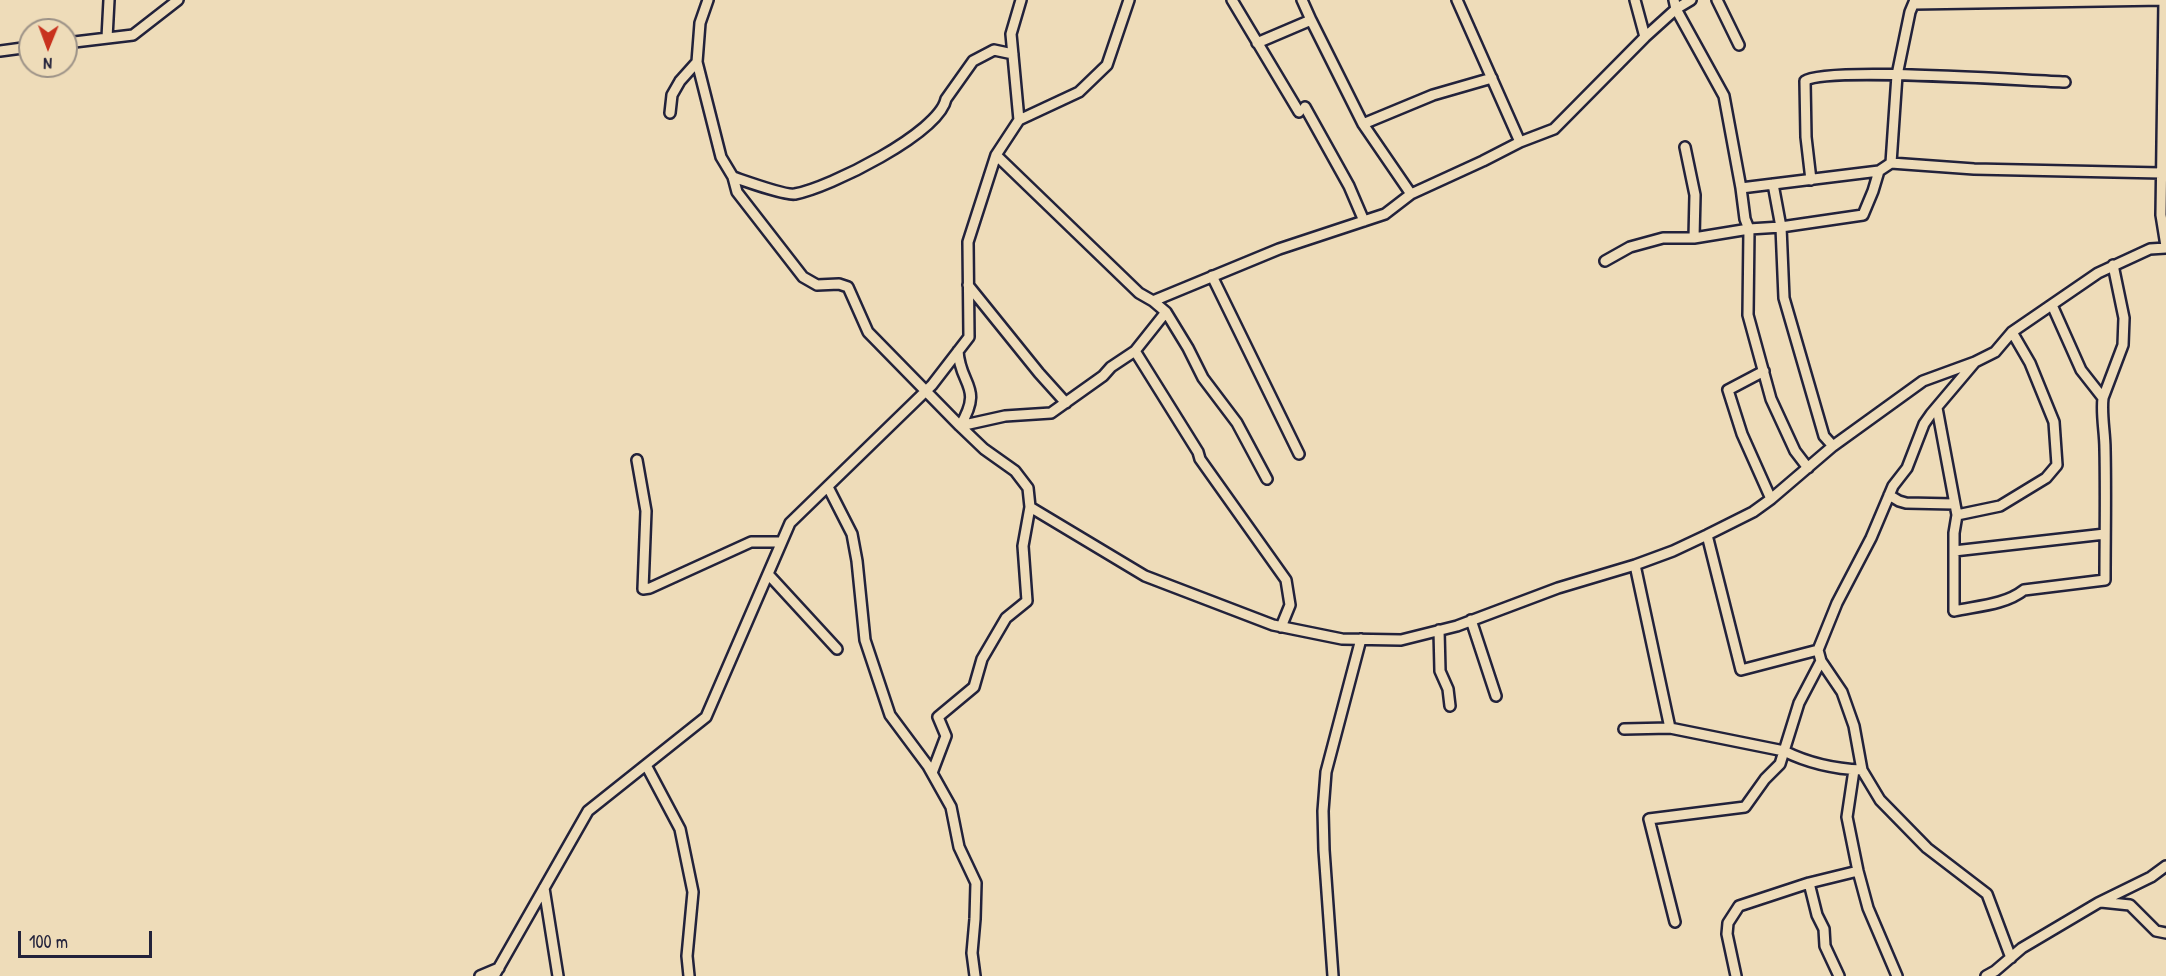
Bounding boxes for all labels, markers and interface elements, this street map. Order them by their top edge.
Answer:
north arrow [18,18,78,78]
text: N [43,53,52,75]
scale bar [21,919,154,957]
text: 100 m [29,929,68,954]

